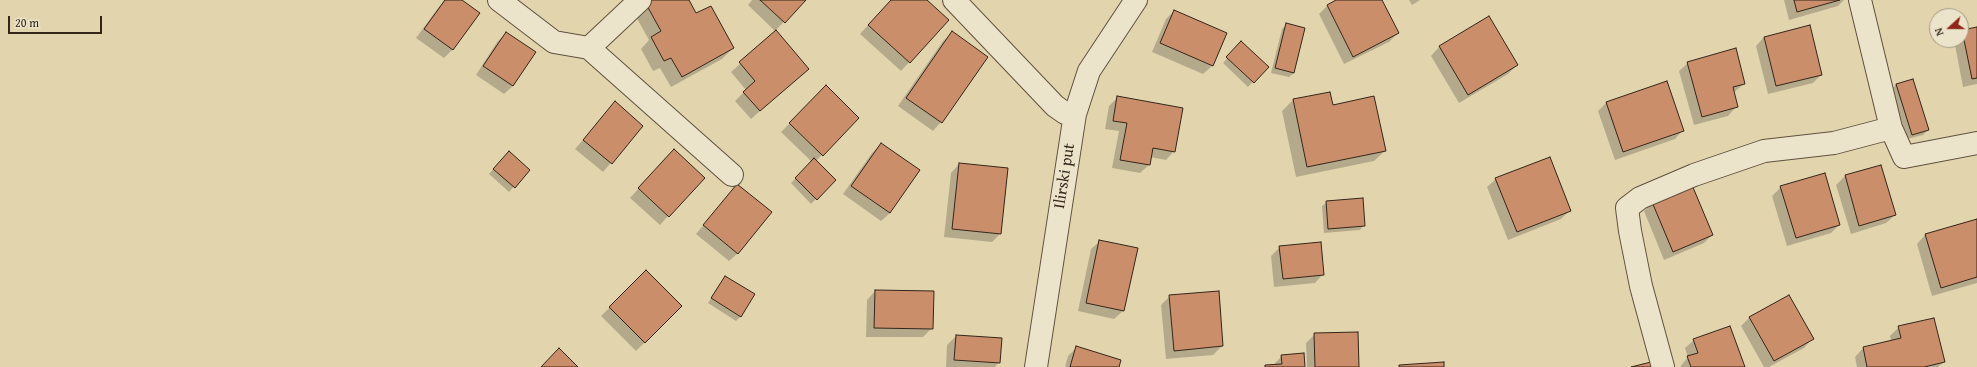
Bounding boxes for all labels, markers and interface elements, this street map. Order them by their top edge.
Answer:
scale bar [10,8,104,34]
north arrow [1929,8,1969,48]
text: 20 m [15,14,39,31]
text: N [1930,26,1948,38]
street label: Ilirski put [1050,142,1080,210]

